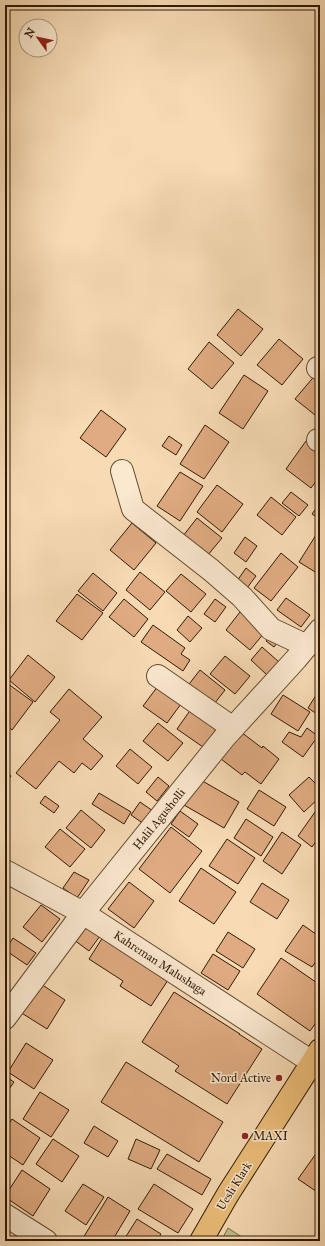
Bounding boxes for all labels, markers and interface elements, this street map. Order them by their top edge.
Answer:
north arrow [18,18,58,58]
text: N [22,25,38,40]
street label: Halil Agusholli [130,785,189,853]
street label: Kahreman Malushaga [110,928,210,1000]
place label: Nord Active [211,1071,271,1085]
marker: Nord Active [274,1073,284,1083]
place label: MAXI [253,1129,288,1143]
marker: MAXI [240,1131,250,1141]
street label: Uesli Klark [214,1159,255,1213]

